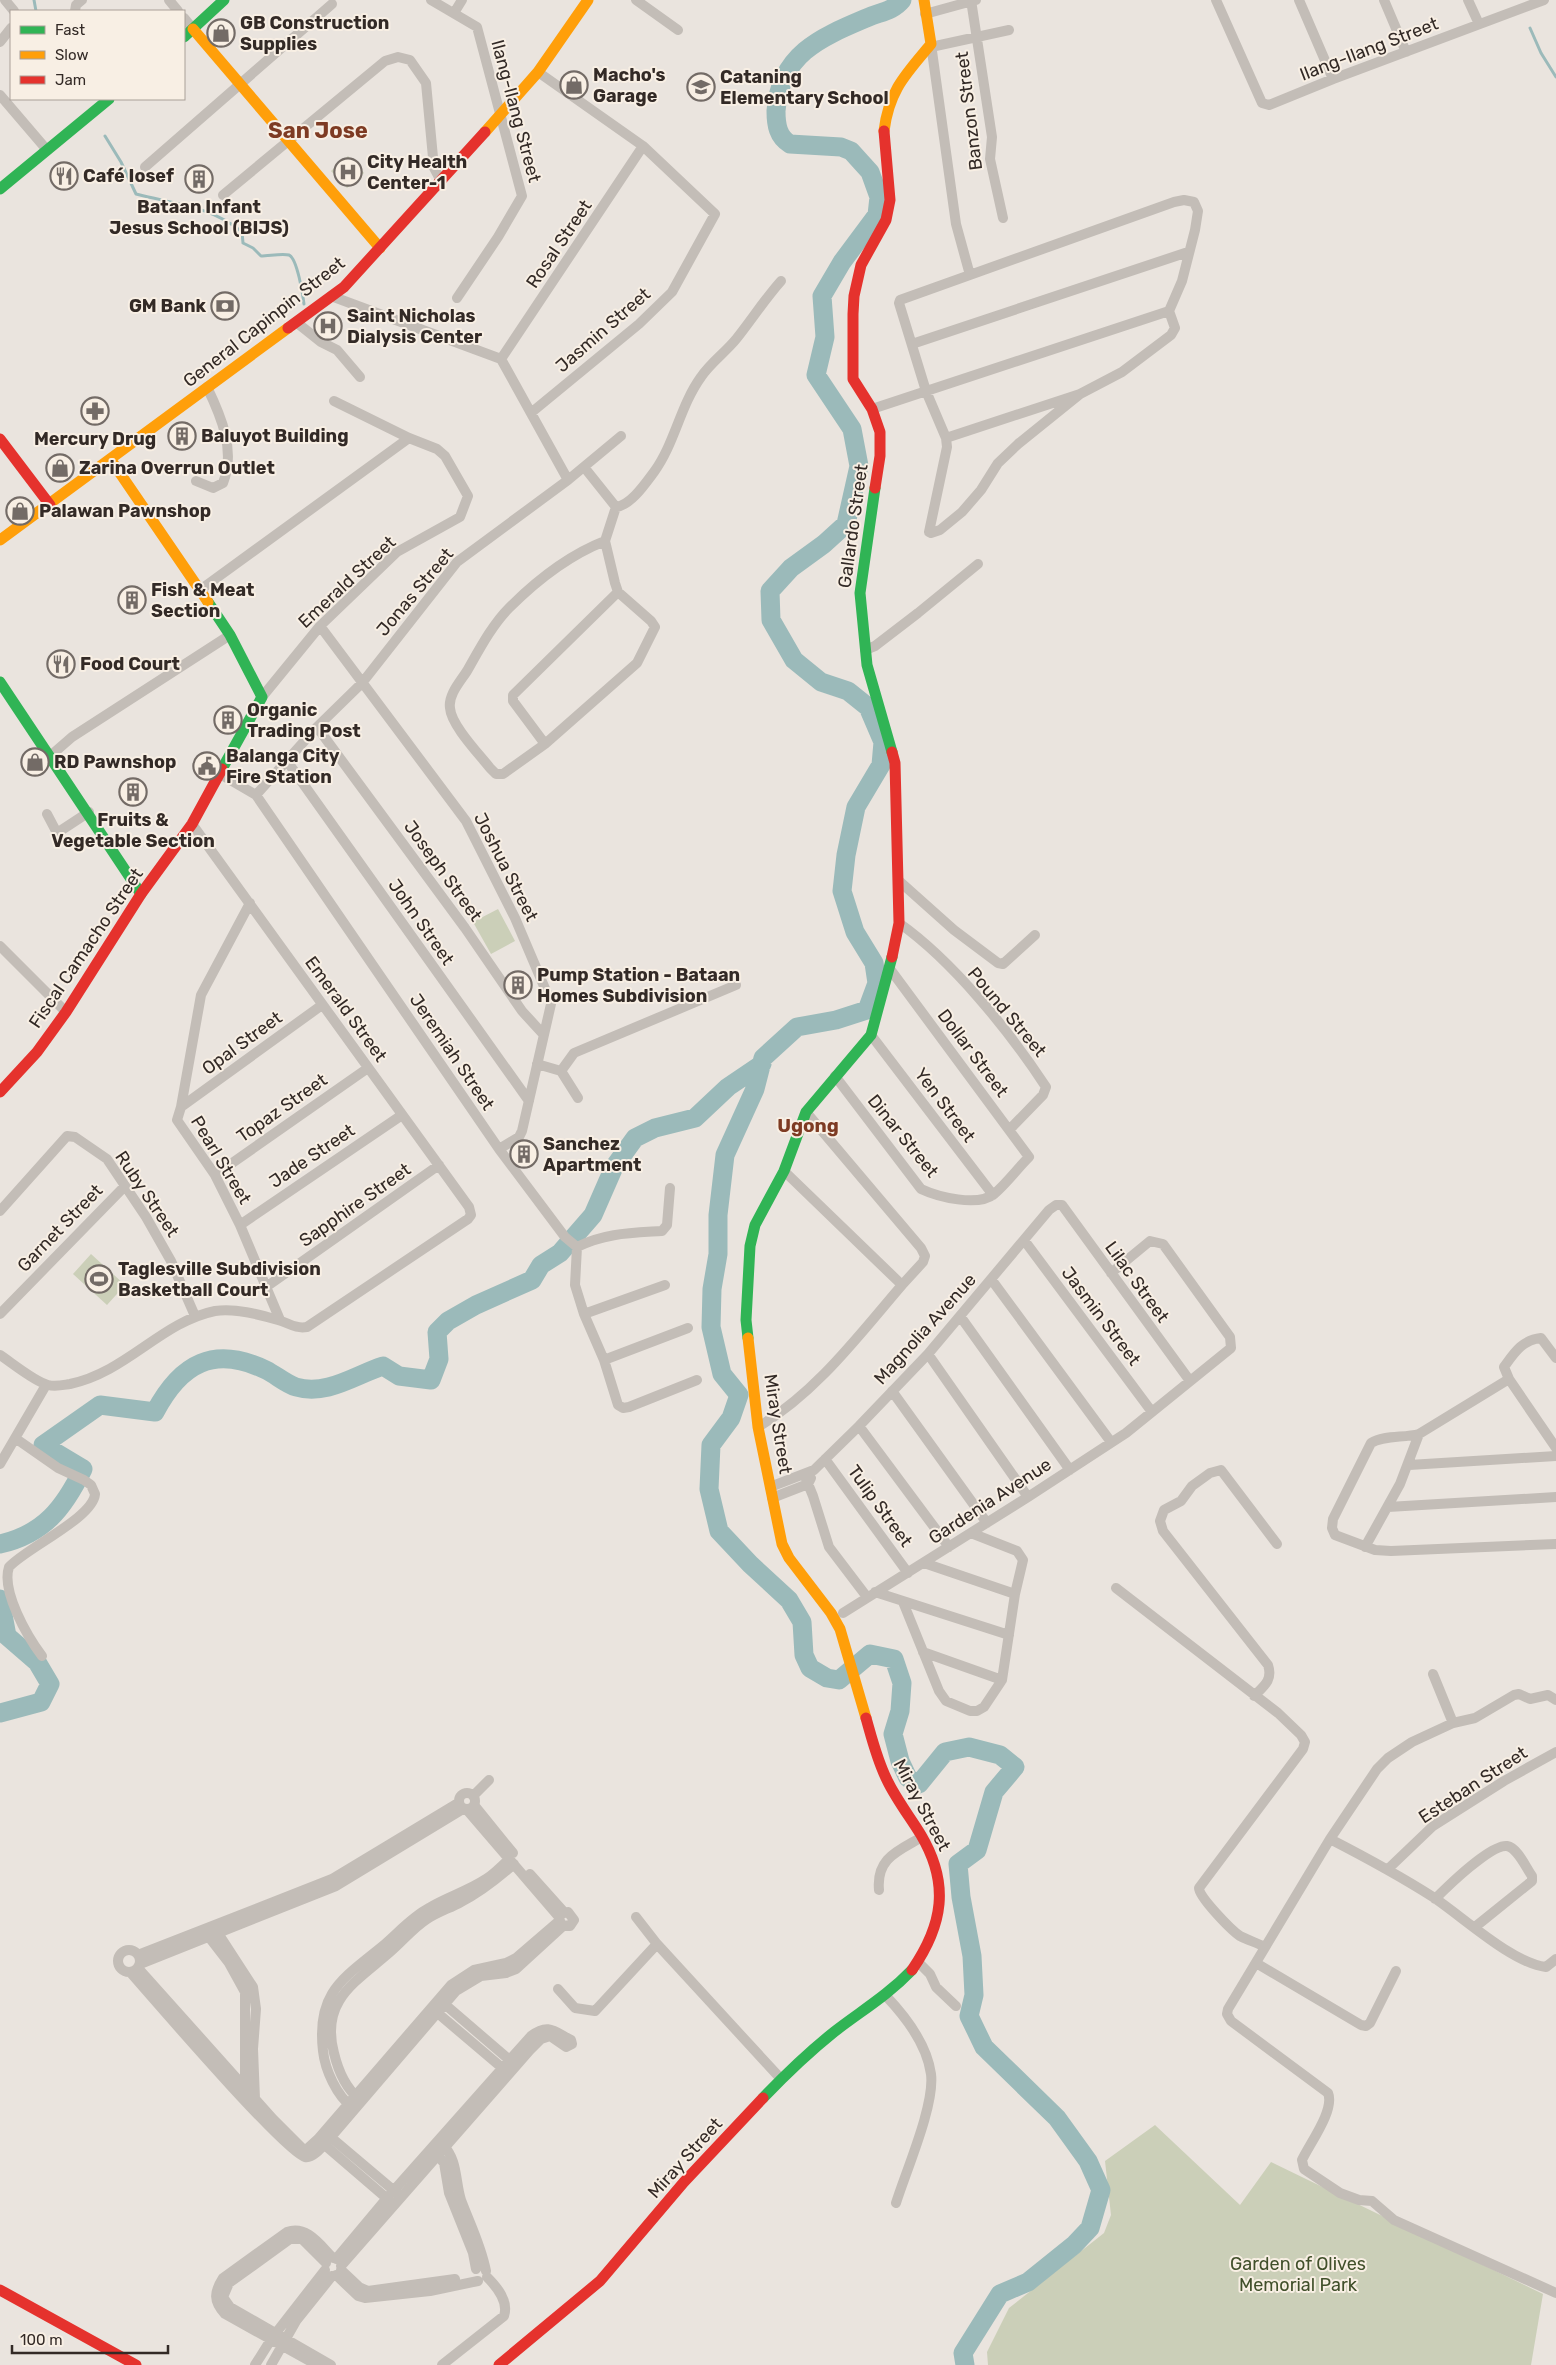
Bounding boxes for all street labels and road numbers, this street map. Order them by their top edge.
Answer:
street label: Ilang-Ilang Street [1297,12,1441,86]
street label: Ilang-Ilang Street [486,37,546,185]
street label: Banzon Street [951,50,987,172]
street label: Rosal Street [521,196,597,292]
street label: General Capinpin Street [179,252,349,392]
street label: Jasmin Street [551,283,655,377]
street label: Gallardo Street [833,463,873,589]
street label: Emerald Street [294,531,400,633]
street label: Jonas Street [372,543,458,641]
street label: Joshua Street [469,809,543,925]
street label: Joseph Street [399,816,487,926]
street label: Fiscal Camacho Street [24,864,148,1032]
street label: John Street [383,875,459,969]
street label: Emerald Street [300,952,392,1066]
street label: Pound Street [963,963,1051,1061]
street label: Jeremiah Street [405,989,499,1115]
street label: Dollar Street [933,1005,1013,1101]
street label: Opal Street [198,1007,286,1079]
street label: Yen Street [910,1063,980,1147]
street label: Topaz Street [233,1069,331,1147]
street label: Dinar Street [863,1090,943,1182]
street label: Pearl Street [186,1112,256,1208]
street label: Jade Street [265,1119,359,1193]
street label: Ruby Street [110,1147,184,1241]
street label: Sapphire Street [295,1158,415,1252]
street label: Garnet Street [13,1180,107,1276]
street label: Lilac Street [1100,1237,1174,1327]
street label: Jasmin Street [1057,1262,1145,1370]
street label: Magnolia Avenue [869,1269,981,1389]
street label: Miray Street [759,1372,797,1476]
street label: Gardenia Avenue [925,1453,1055,1549]
street label: Tulip Street [843,1461,917,1551]
street label: Esteban Street [1415,1742,1531,1828]
street label: Miray Street [889,1755,955,1855]
street label: Miray Street [643,2113,727,2203]

